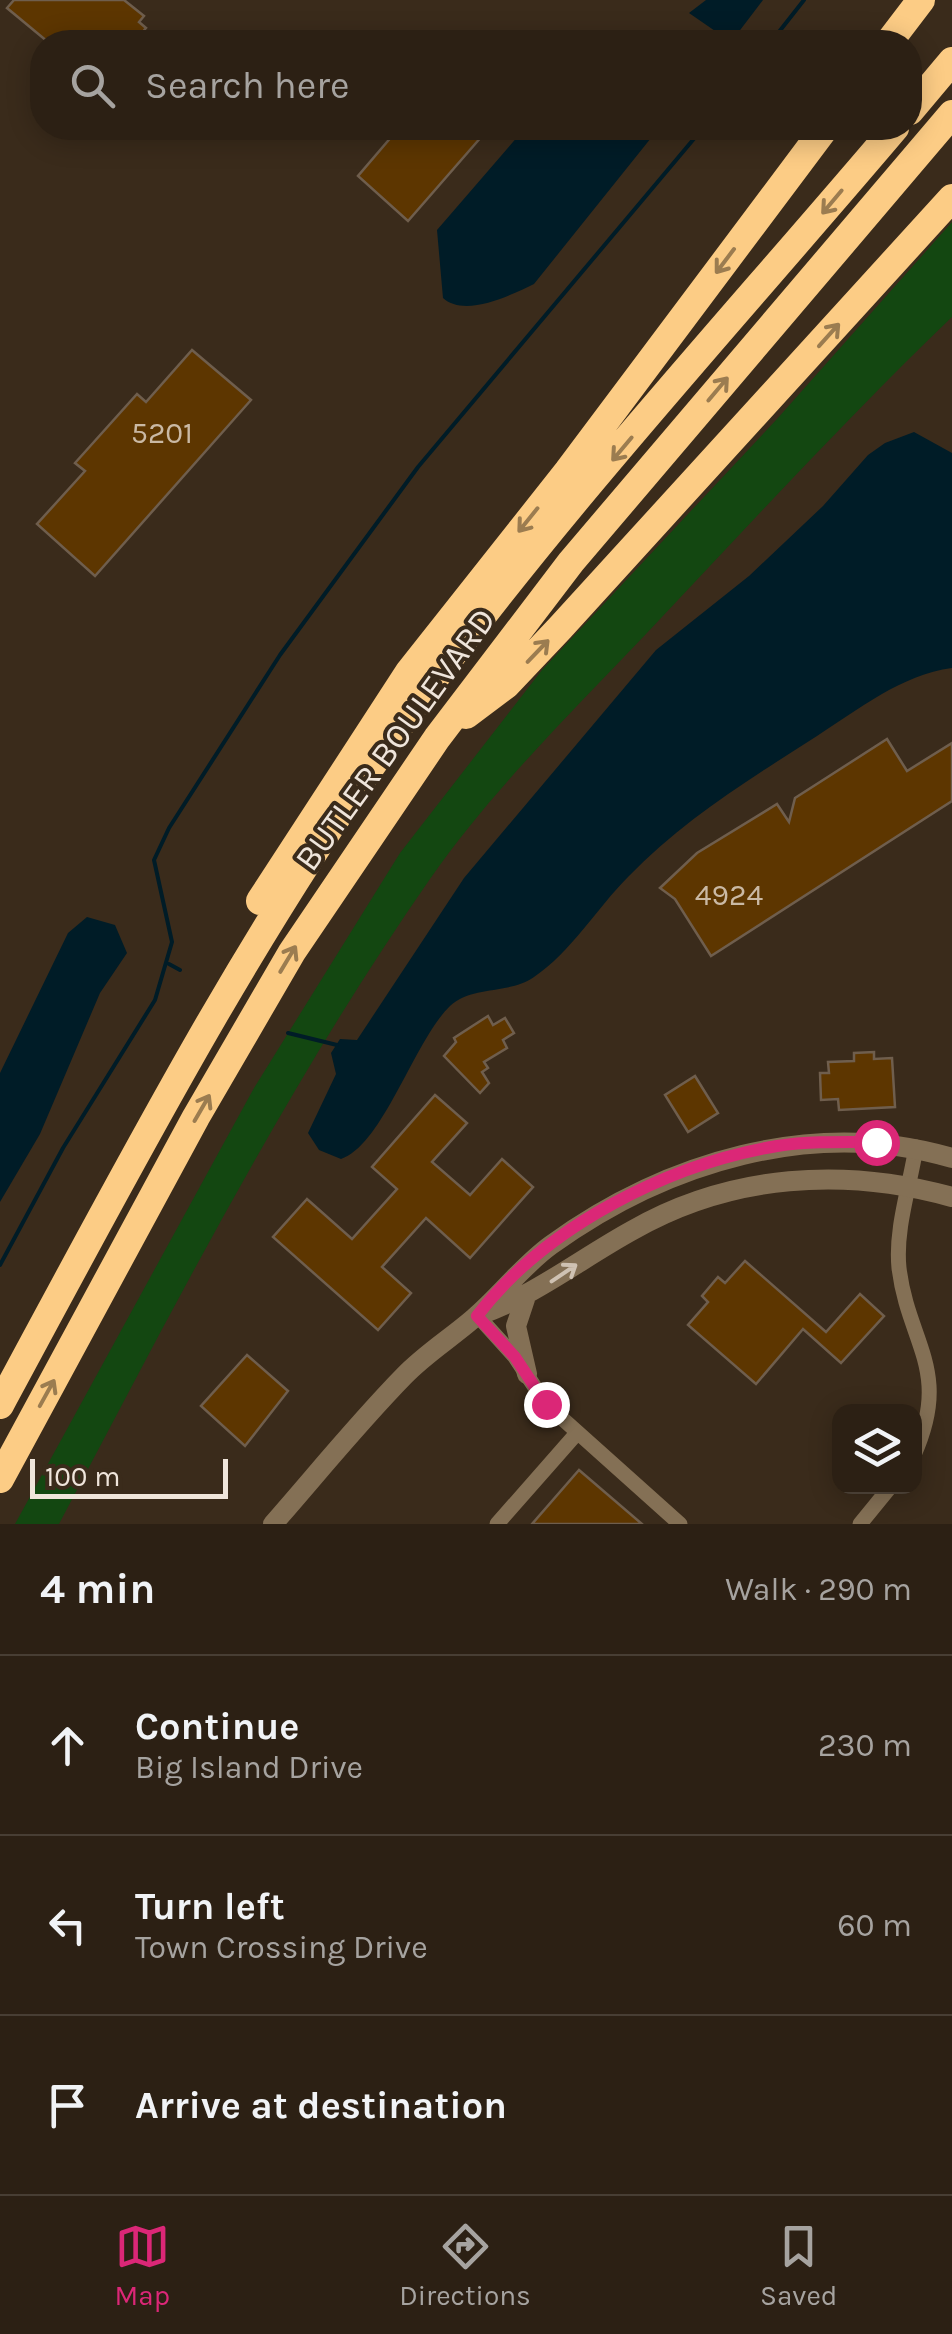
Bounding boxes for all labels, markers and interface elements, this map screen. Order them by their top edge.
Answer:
search box [30,30,922,140]
icon: search [65,58,120,113]
text: Search here [145,63,349,108]
one-way arrow [821,188,843,214]
one-way arrow [714,247,735,274]
one-way arrow [817,323,840,348]
one-way arrow [707,377,729,403]
house number: 5201 [131,415,193,451]
one-way arrow [611,436,633,462]
one-way arrow [517,507,539,533]
street label: BUTLER BOULEVARD [286,600,504,879]
one-way arrow [526,640,550,664]
house number: 4924 [695,877,763,913]
one-way arrow [278,945,298,974]
one-way arrow [192,1094,212,1123]
route start [854,1120,900,1166]
one-way arrow [550,1263,578,1284]
one-way arrow [37,1379,57,1408]
route end [524,1382,570,1428]
map controls [832,1404,922,1494]
button: layers [832,1404,922,1494]
scale bar [30,1454,228,1498]
text: 100 m [45,1460,120,1493]
text: 4 min [40,1564,155,1614]
text: Walk · 290 m [725,1571,912,1608]
text: Continue [135,1704,299,1749]
icon: ahead [40,1718,95,1773]
text: 230 m [818,1727,912,1764]
text: Big Island Drive [135,1749,363,1786]
text: Turn left [135,1884,285,1929]
icon: left [40,1898,95,1953]
text: 60 m [837,1907,912,1944]
text: Town Crossing Drive [135,1929,428,1966]
icon: arrive [40,2078,95,2133]
text: Arrive at destination [135,2083,507,2128]
tab: Map [115,2219,170,2312]
tab: Directions [399,2219,531,2312]
tab: Saved [760,2219,837,2312]

